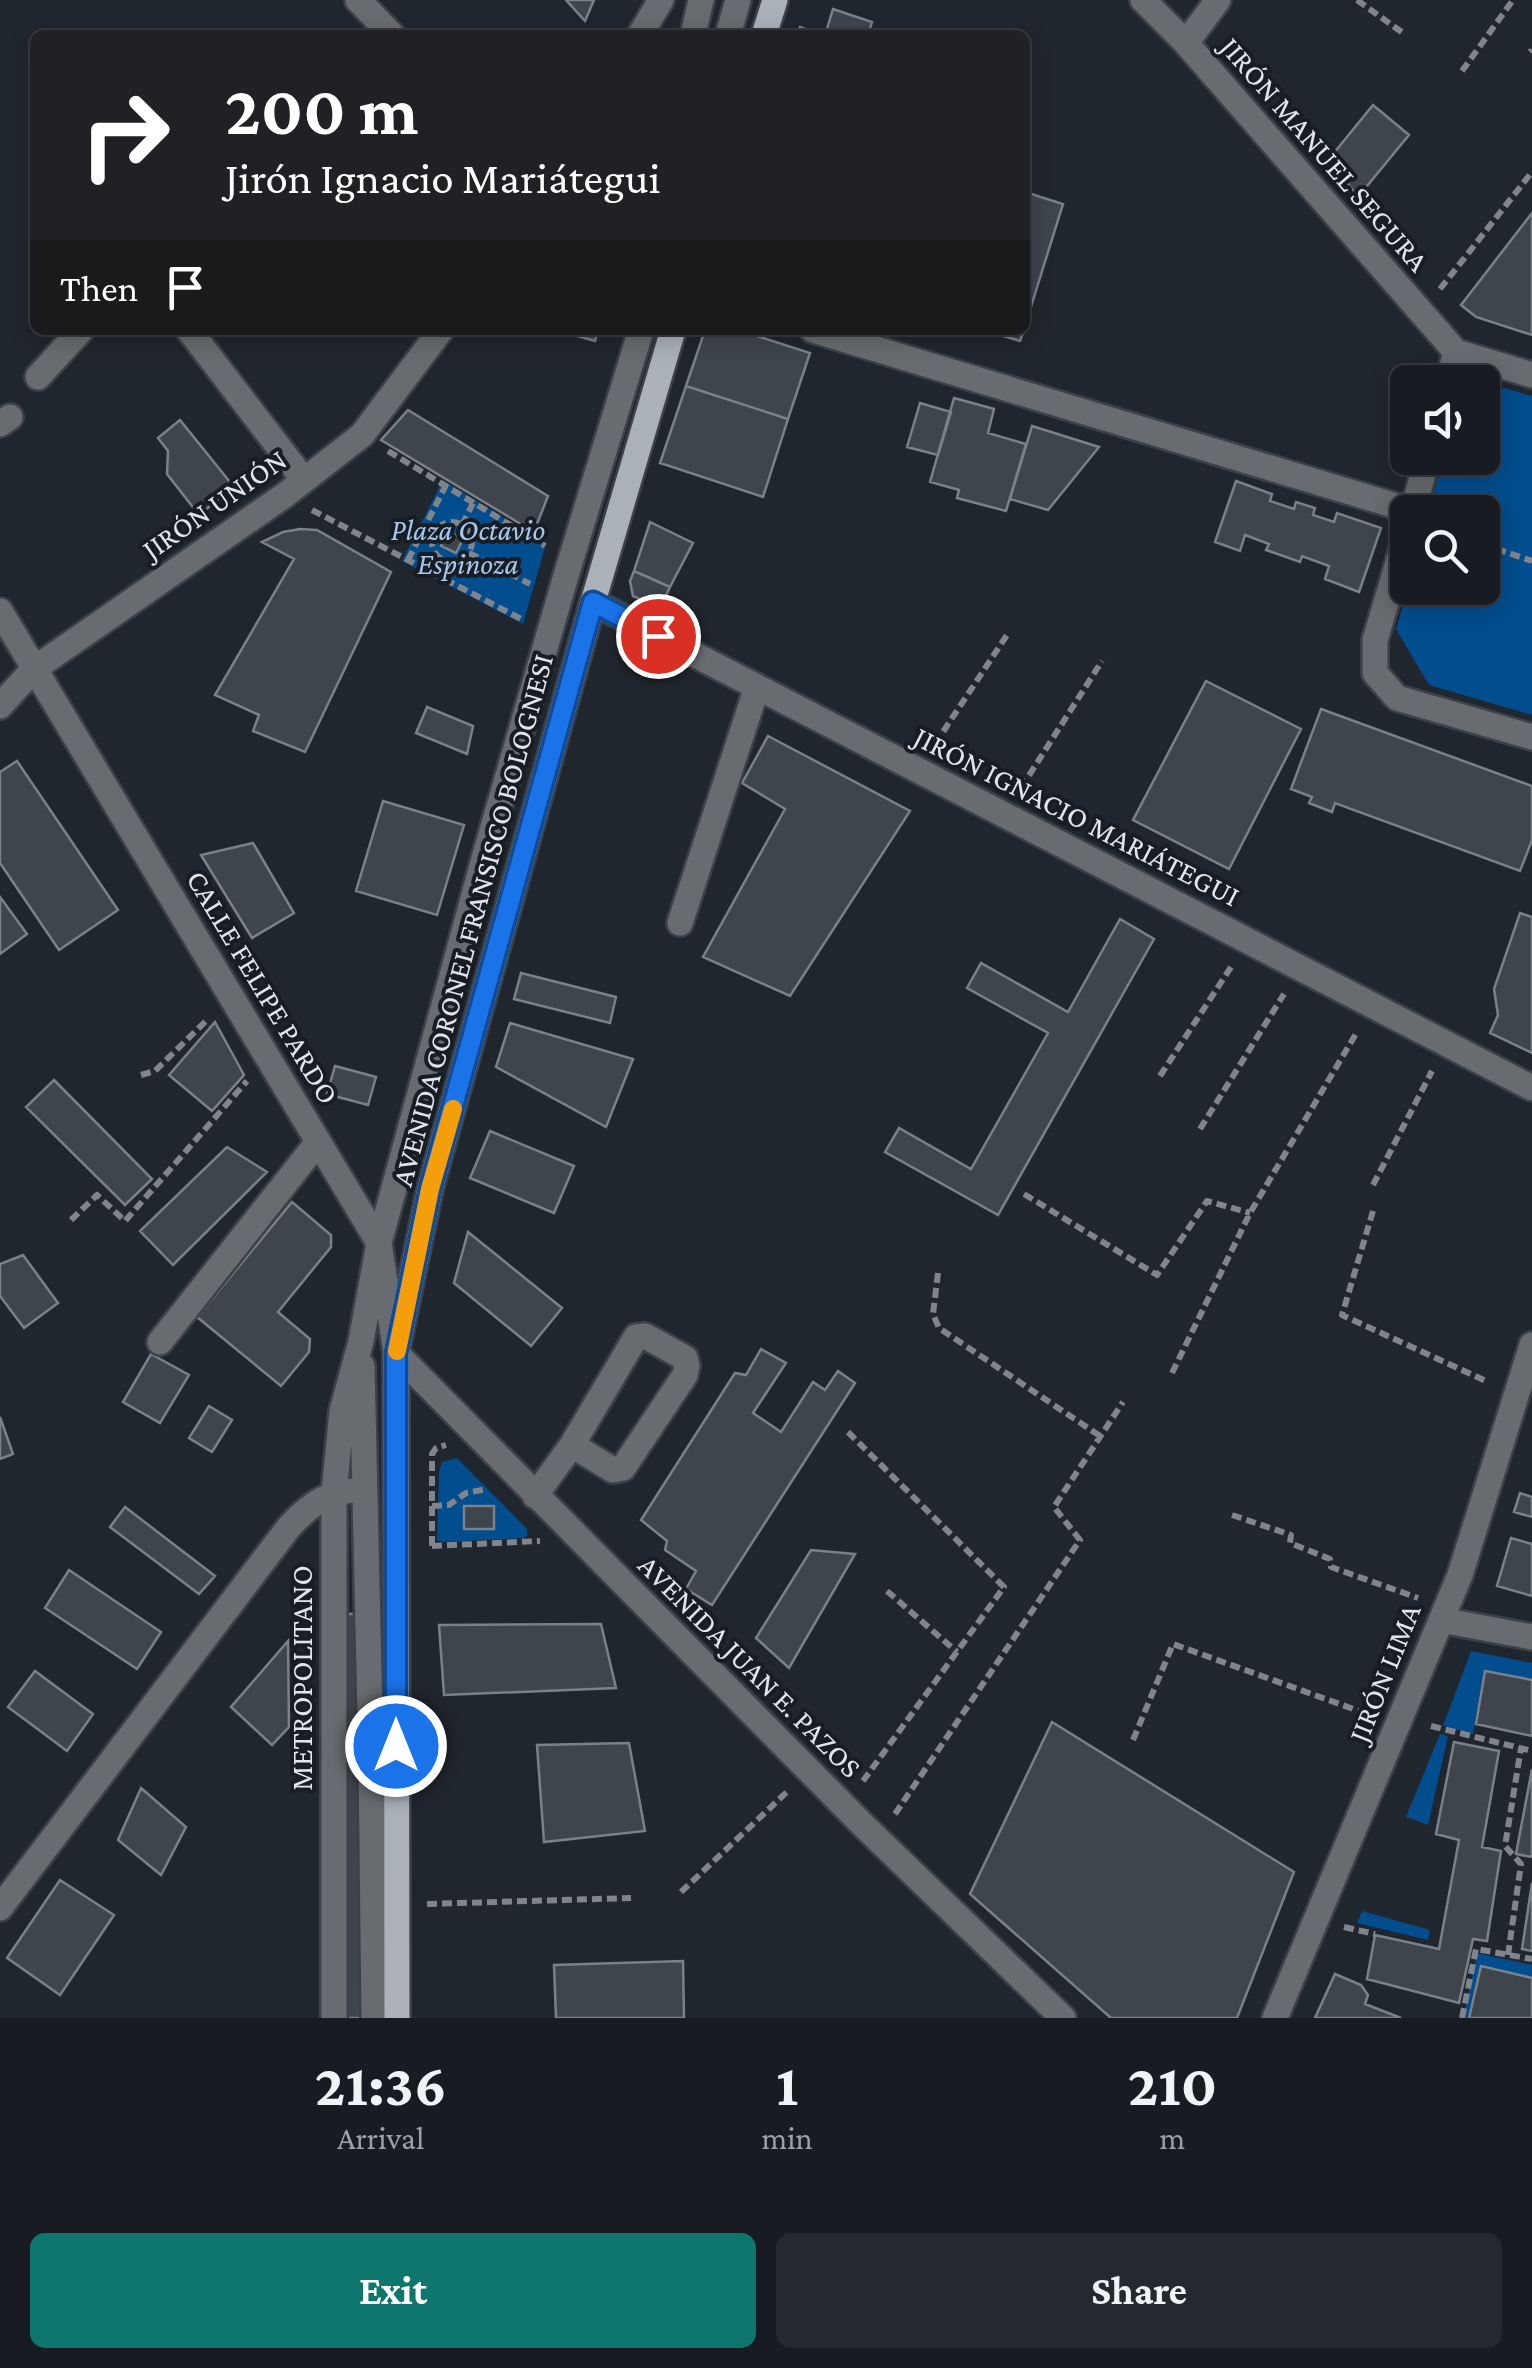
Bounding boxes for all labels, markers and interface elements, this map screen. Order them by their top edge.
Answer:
street label: JIRÓN MANUEL SEGURA [1212,28,1436,279]
icon: right [60,70,190,200]
text: 200 m [225,71,418,149]
text: Jirón Ignacio Mariátegui [225,153,661,203]
icon: arrive [158,260,213,315]
text: Then [60,267,138,309]
map controls [1390,365,1500,605]
button: sound [1390,365,1500,475]
street label: JIRÓN UNIÓN [133,442,292,567]
button: search [1390,495,1500,605]
park label: Plaza Octavio Espinoza [391,513,545,581]
pin [616,594,701,679]
icon: arrive [631,609,686,664]
street label: AVENIDA CORONEL FRANSISCO BOLOGNESI [385,650,559,1190]
street label: JIRÓN IGNACIO MARIÁTEGUI [906,718,1245,913]
street label: CALLE FELIPE PARDO [180,864,346,1110]
street label: AVENIDA JUAN E. PAZOS [632,1548,868,1784]
street label: METROPOLITANO [285,1565,318,1791]
street label: JIRÓN LIMA [1340,1598,1427,1750]
position arrow [344,1694,448,1798]
text: 21:36 [315,2051,447,2118]
text: 1 [776,2051,798,2118]
text: 210 [1128,2051,1217,2118]
text: Arrival [337,2120,424,2156]
text: min [762,2120,813,2156]
text: m [1160,2120,1185,2156]
button: Exit [30,2233,756,2348]
button: Share [776,2233,1502,2348]

